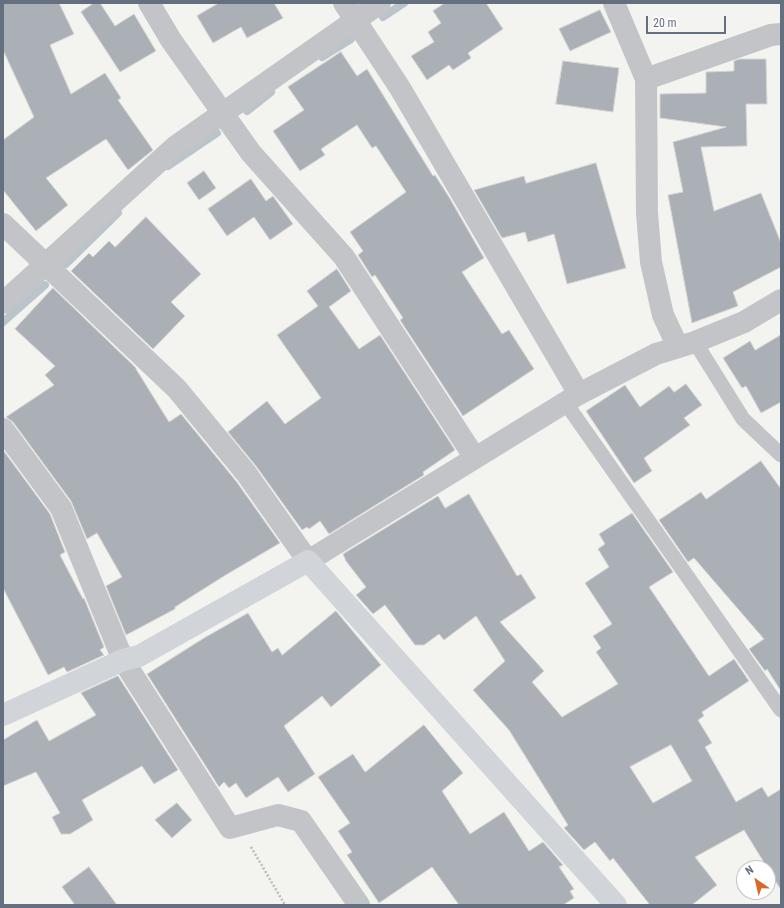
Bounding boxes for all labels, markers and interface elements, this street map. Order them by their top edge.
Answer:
scale bar [648,8,728,34]
text: 20 m [653,16,677,30]
north arrow [736,860,776,900]
text: N [743,863,756,878]

